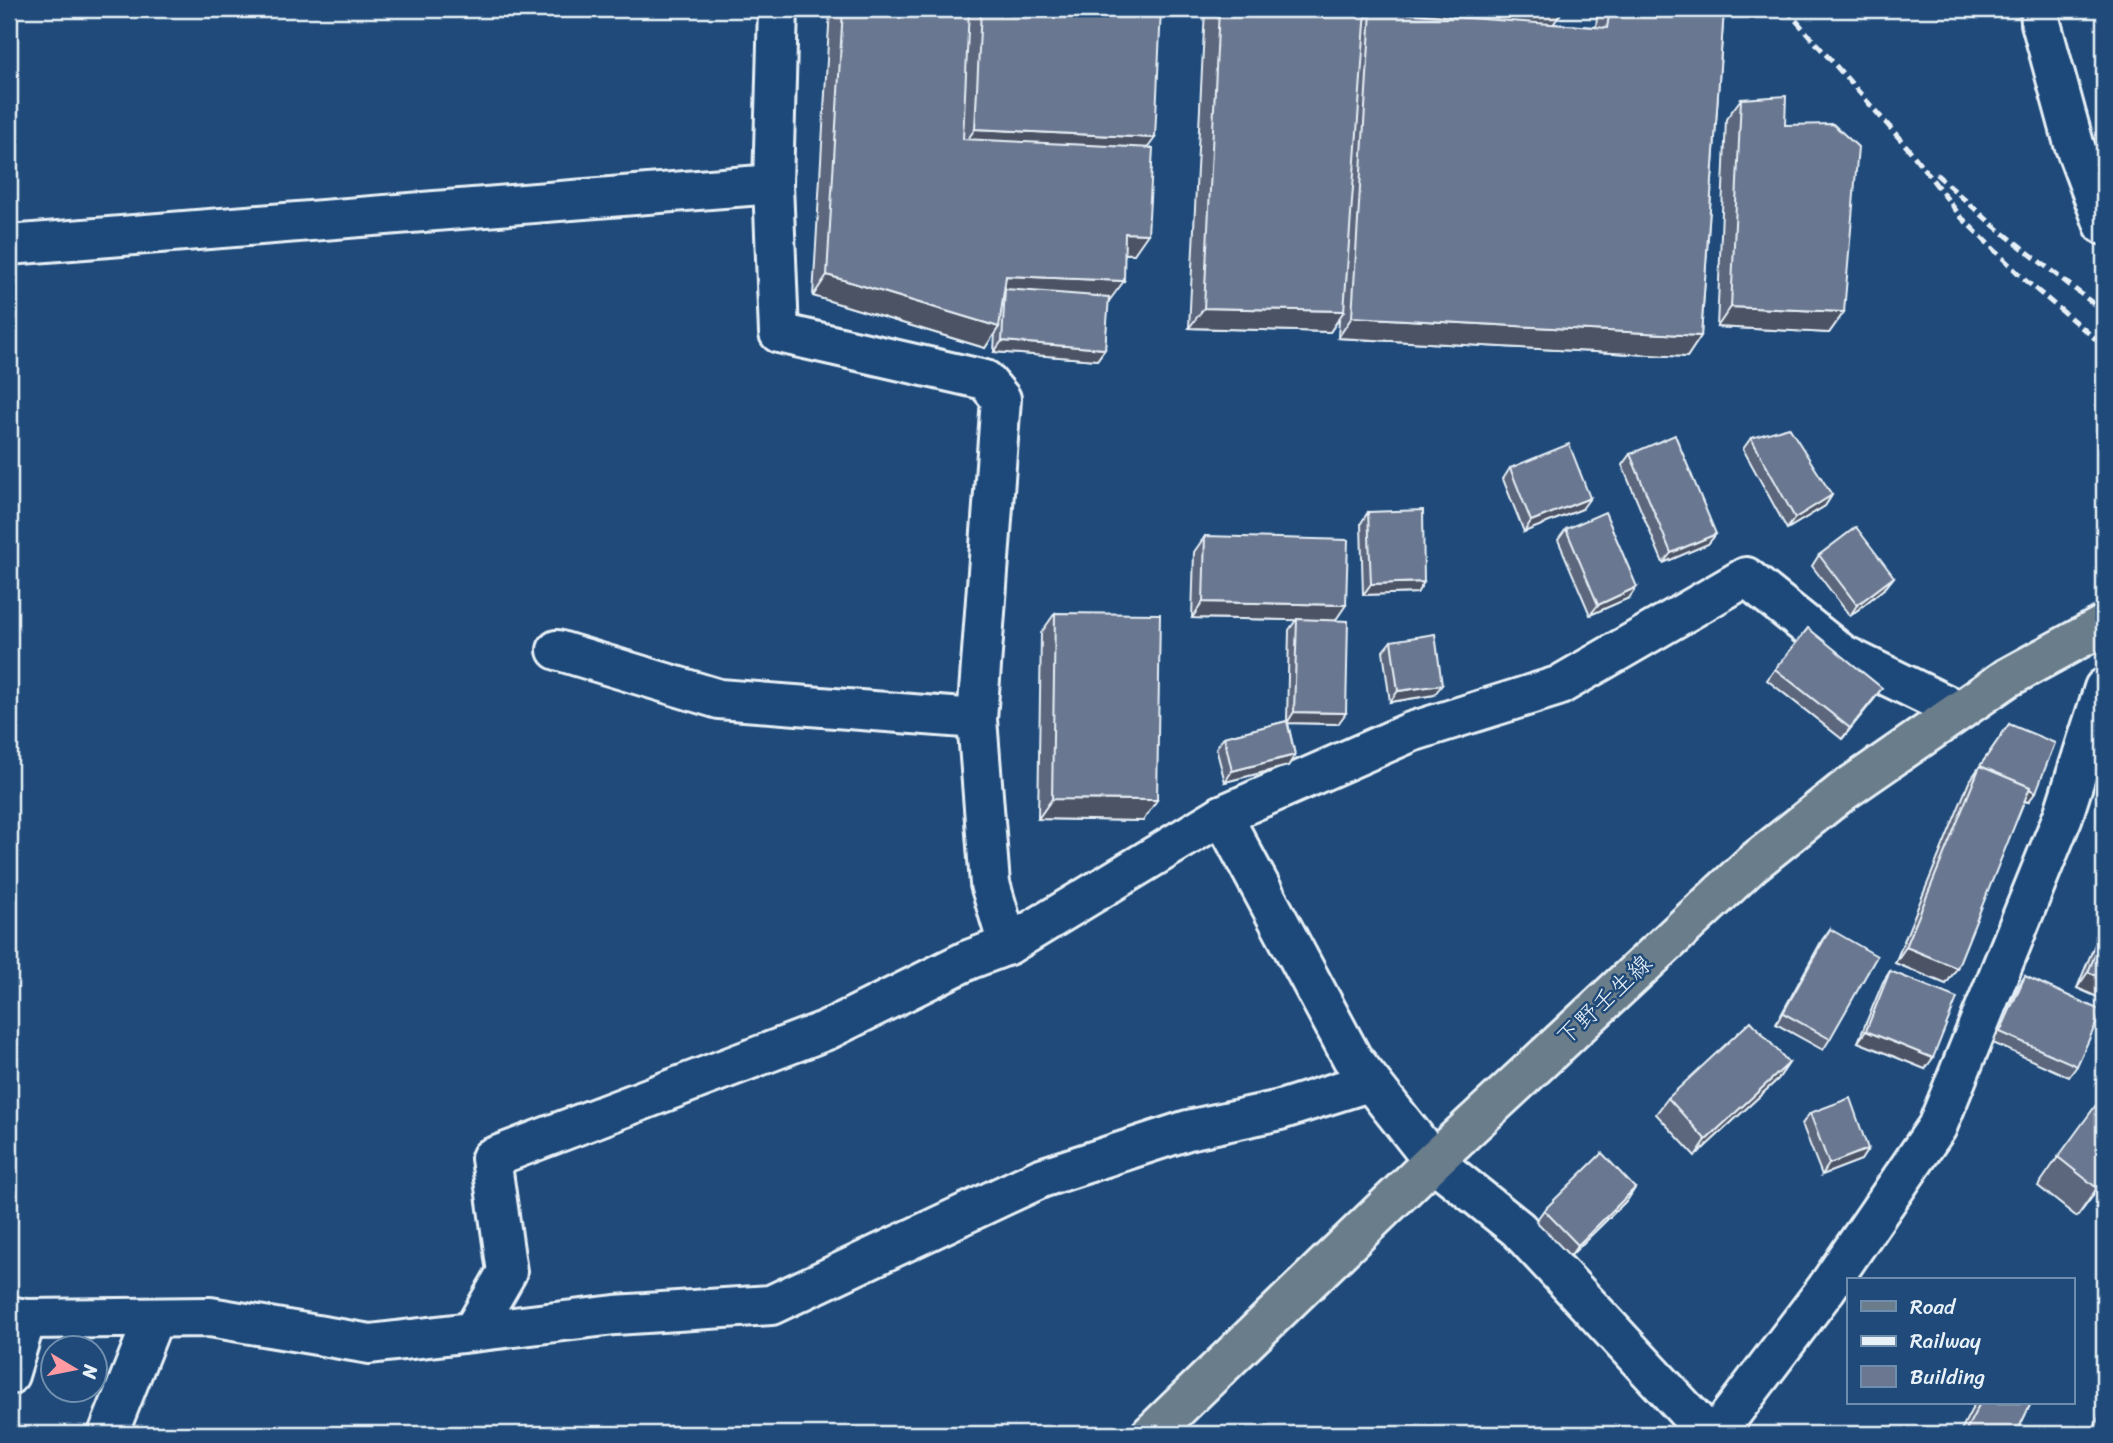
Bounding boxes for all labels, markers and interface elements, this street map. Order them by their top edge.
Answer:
street label: 下野壬生線 [1546,944,1662,1056]
legend [1847,1278,2074,1404]
text: Road [1910,1288,1957,1326]
text: Railway [1910,1322,1981,1360]
north arrow [38,1334,108,1404]
text: Building [1910,1358,1986,1396]
text: N [73,1362,108,1382]

